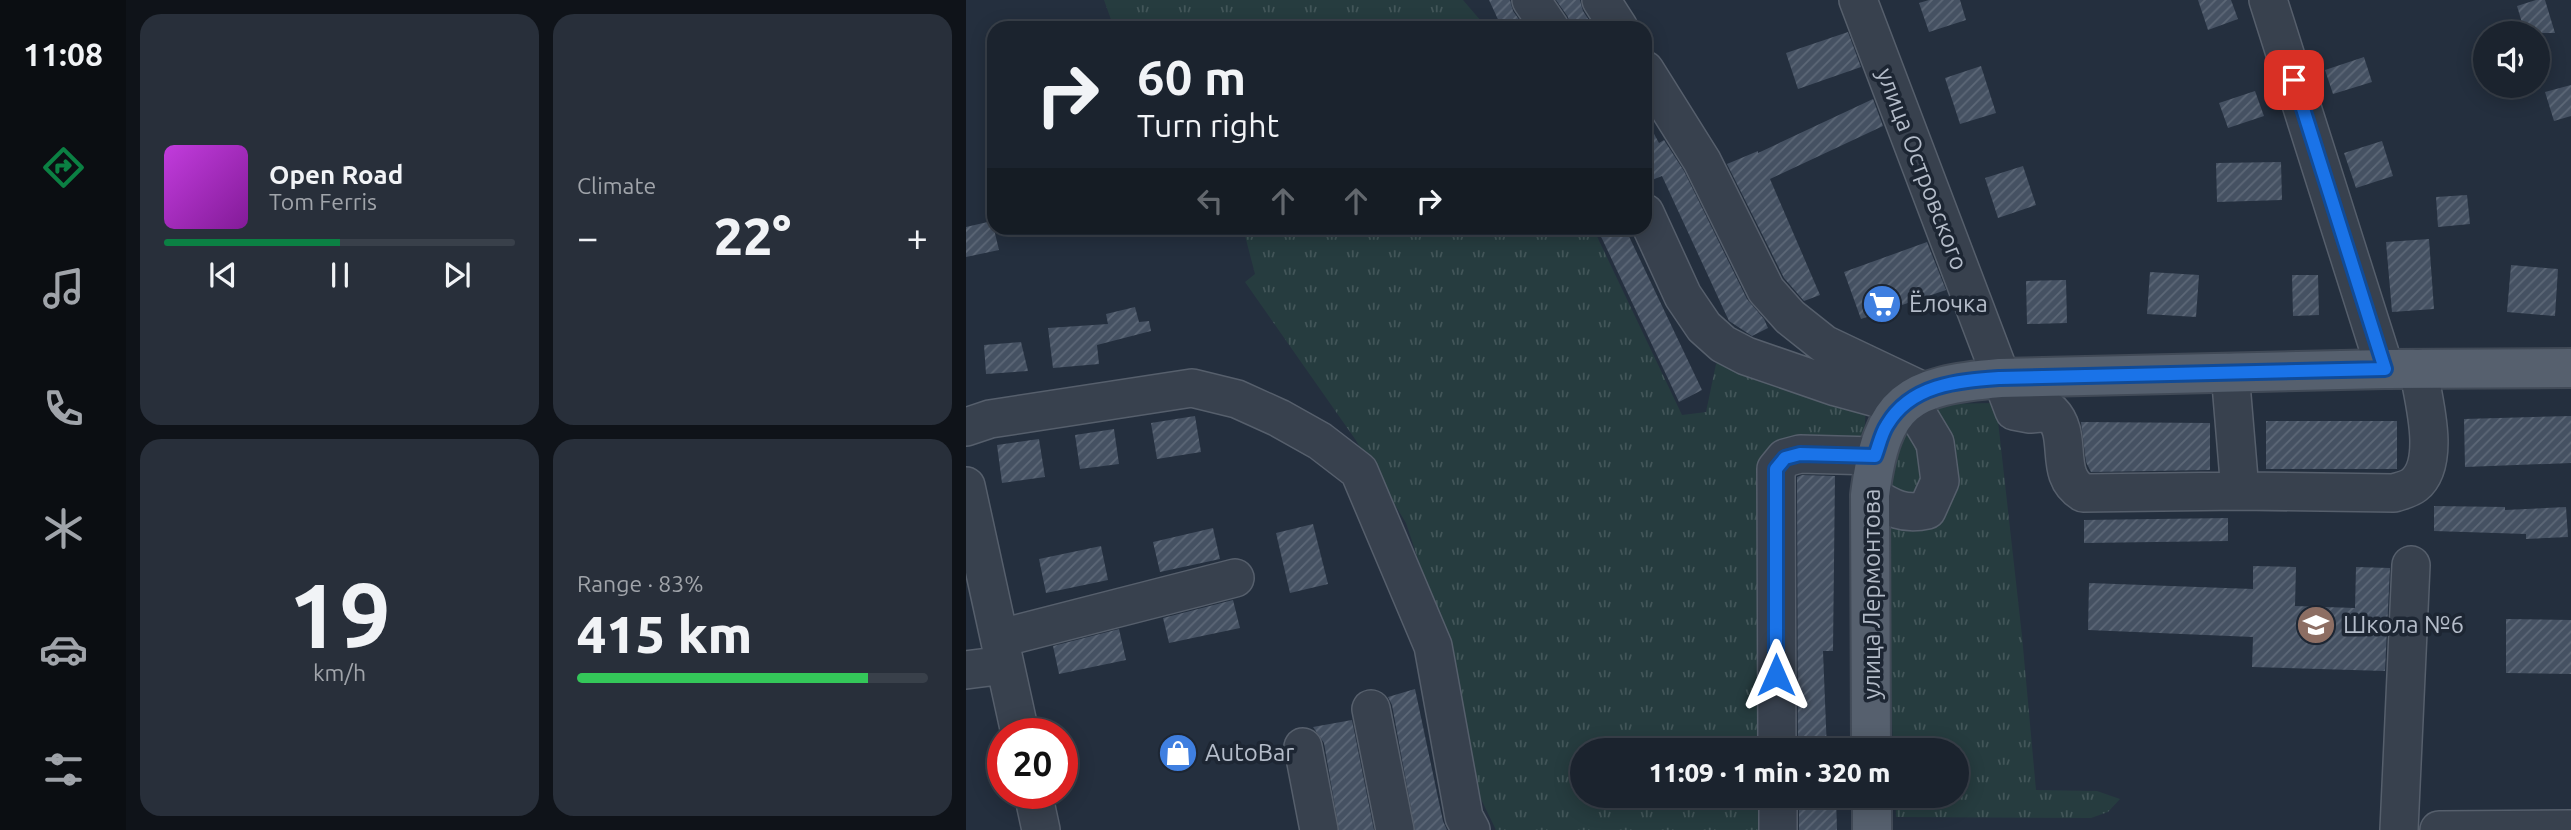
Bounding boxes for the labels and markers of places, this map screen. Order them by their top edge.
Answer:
pin [2264,50,2324,110]
supermarket icon: Ёлочка [1861,283,1903,325]
place label: Ёлочка [1909,290,1988,317]
school or university icon: Школа №6 [2295,604,2337,646]
place label: Школа №6 [2343,611,2464,638]
shop icon: AutoBar [1157,732,1199,774]
place label: AutoBar [1205,739,1294,766]

